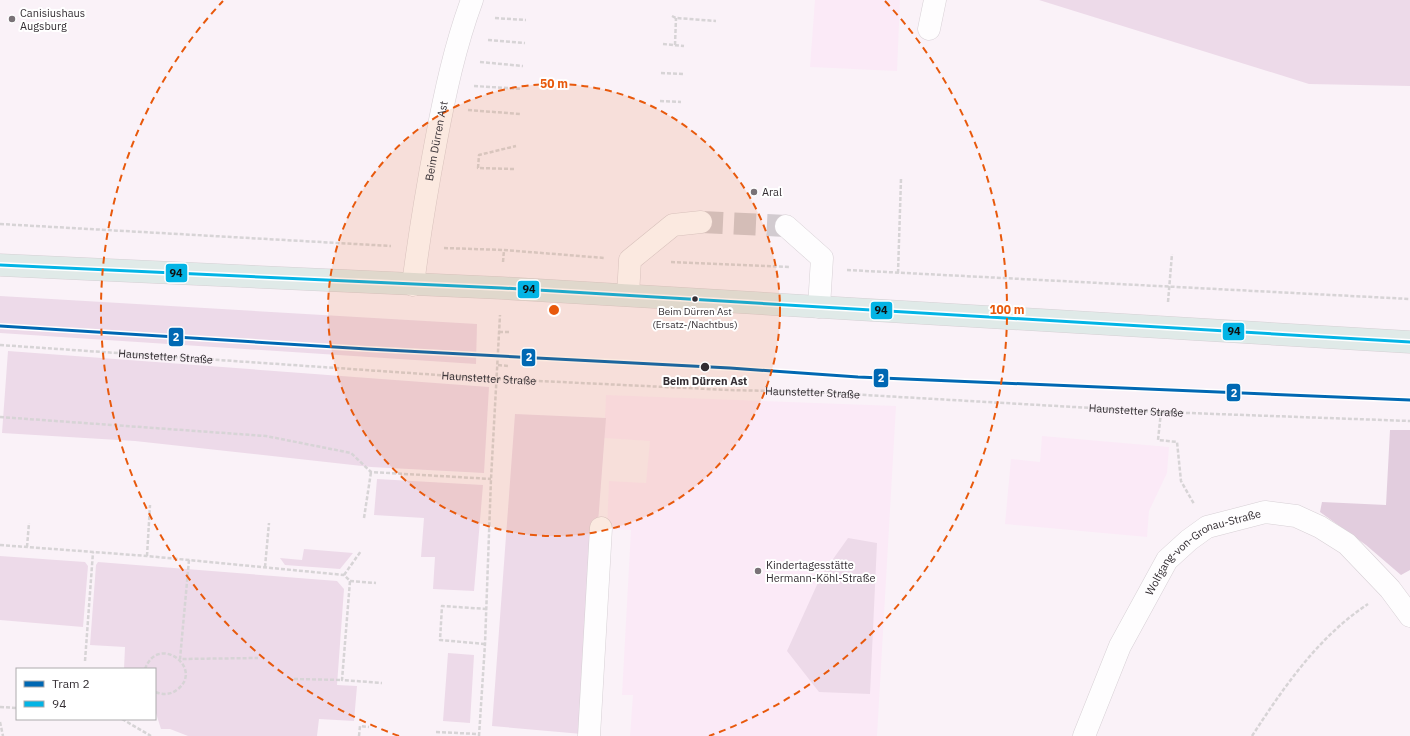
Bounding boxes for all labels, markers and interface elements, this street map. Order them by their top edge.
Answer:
place label: Canisiushaus Augsburg [20,6,85,33]
marker: Canisiushaus Augsburg [7,14,17,24]
text: 50 m [540,76,568,91]
street label: Beim Dürren Ast [422,100,451,182]
place label: Aral [762,185,782,199]
marker: Aral [749,187,759,197]
line badge: 94 [165,263,188,283]
text: 94 [169,266,183,280]
line badge: 94 [517,280,540,299]
text: 94 [522,282,536,296]
marker: Beim Dürren Ast (Ersatz-/Nachtbus) [690,294,700,304]
line badge: 94 [870,301,893,320]
text: 100 m [989,302,1025,317]
centre of rings [547,303,561,317]
text: 94 [874,303,888,317]
place label: Beim Dürren Ast (Ersatz-/Nachtbus) [652,305,738,331]
line badge: 94 [1222,322,1245,341]
text: 94 [1227,324,1241,338]
line badge: 2 [168,327,184,347]
text: 2 [173,330,180,344]
street label: Haunstetter Straße [118,346,213,367]
line badge: 2 [521,348,536,367]
text: 2 [526,350,533,364]
marker: Beim Dürren Ast [699,361,711,373]
street label: Haunstetter Straße [441,368,537,388]
line badge: 2 [873,368,889,388]
text: 2 [878,371,885,385]
place label: Beim Dürren Ast [663,374,747,388]
line badge: 2 [1226,383,1241,402]
street label: Haunstetter Straße [765,384,860,402]
text: 2 [1231,386,1238,400]
street label: Haunstetter Straße [1088,401,1184,420]
street label: Wolfgang-von-Gronau-Straße [1142,506,1262,598]
place label: Kindertagesstätte Hermann-Köhl-Straße [766,558,876,585]
marker: Kindertagesstätte Hermann-Köhl-Straße [753,566,763,576]
legend [16,668,156,720]
text: Tram 2 [52,676,90,691]
text: 94 [52,696,66,711]

